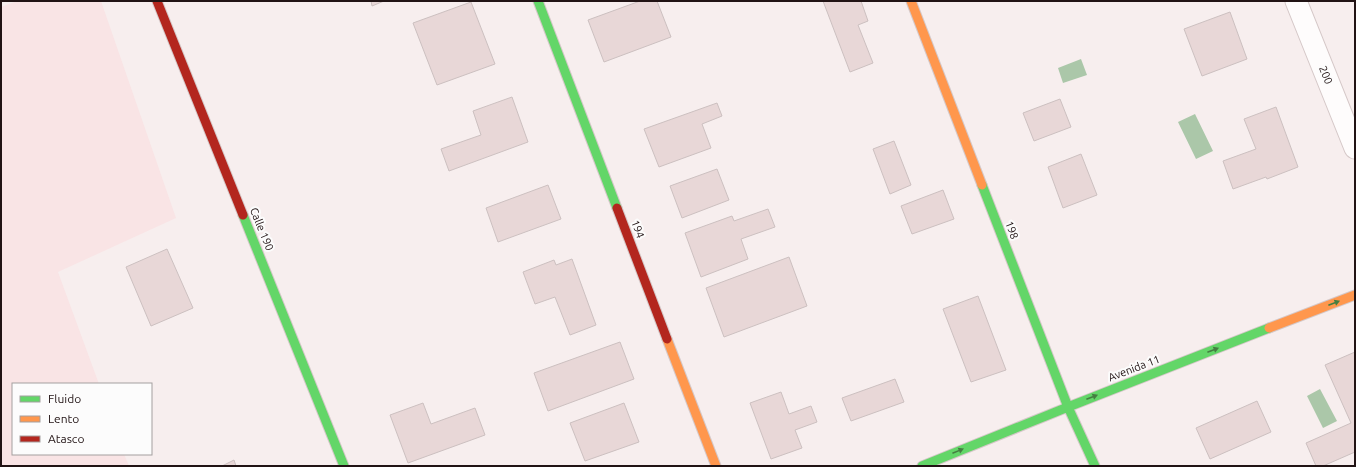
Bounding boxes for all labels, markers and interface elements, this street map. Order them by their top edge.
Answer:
street label: 200 [1317,64,1335,86]
street label: Calle 190 [248,206,276,252]
street label: 194 [629,218,647,240]
street label: 198 [1003,219,1021,241]
one-way arrow [1329,299,1341,305]
one-way arrow [1207,347,1219,353]
street label: Avenida 11 [1106,353,1162,383]
legend [12,383,152,455]
text: Fluido [48,392,81,405]
one-way arrow [1086,394,1098,400]
text: Lento [48,412,79,425]
text: Atasco [48,432,84,445]
one-way arrow [953,448,965,454]

